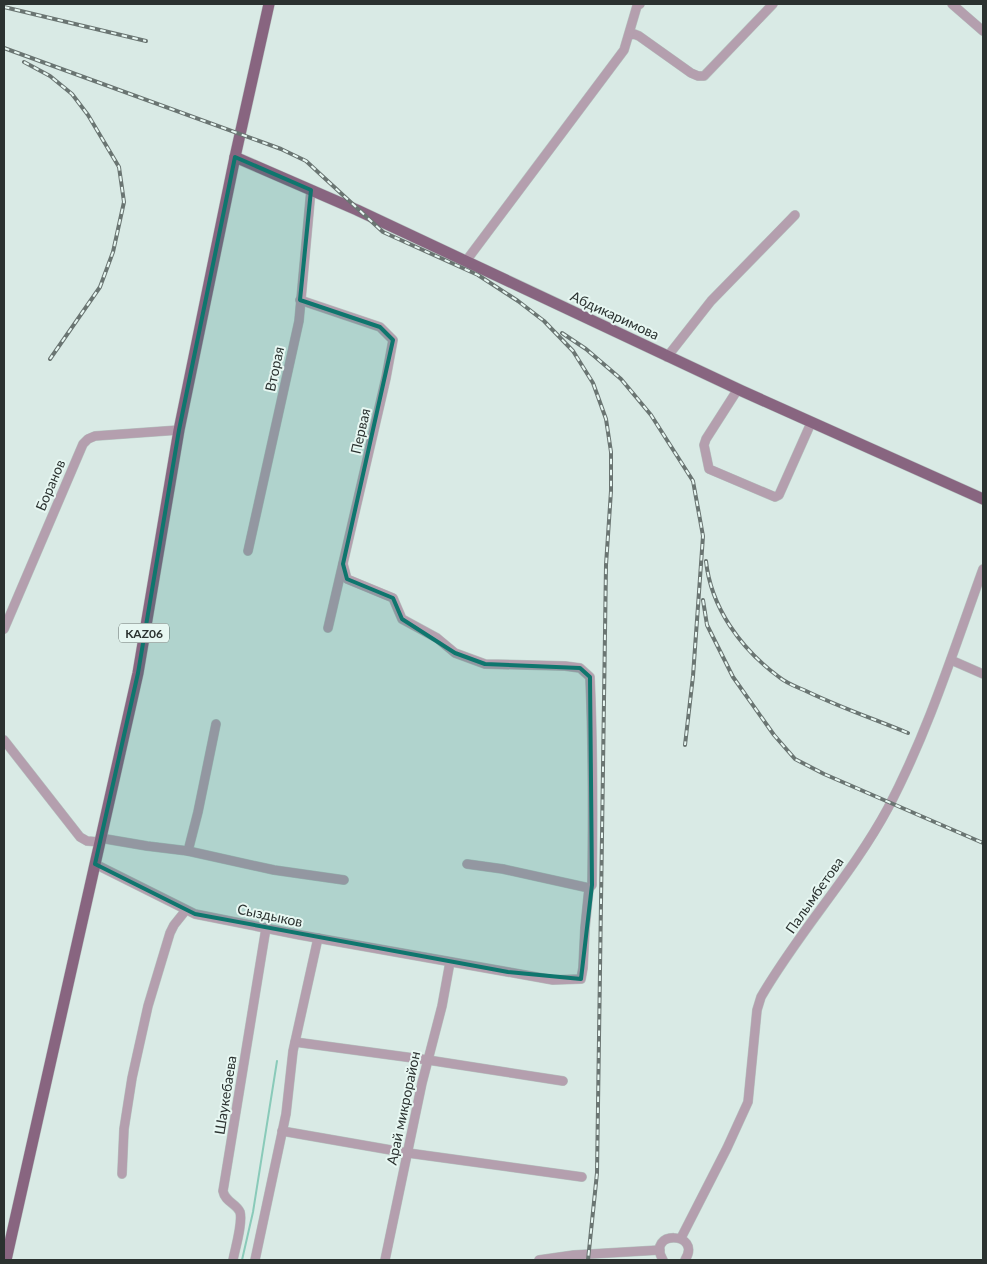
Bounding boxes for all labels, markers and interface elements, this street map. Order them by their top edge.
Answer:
street label: Абдикаримова [568,287,662,343]
street label: Вторая [261,345,287,393]
street label: Первая [347,407,373,455]
street label: Боранов [32,457,68,513]
road number: KАZ06 [119,624,169,642]
street label: Палымбетова [781,854,847,936]
street label: Сыздыков [236,900,304,930]
street label: Арай микрорайон [383,1050,423,1166]
street label: Шаукебаева [210,1054,240,1136]

